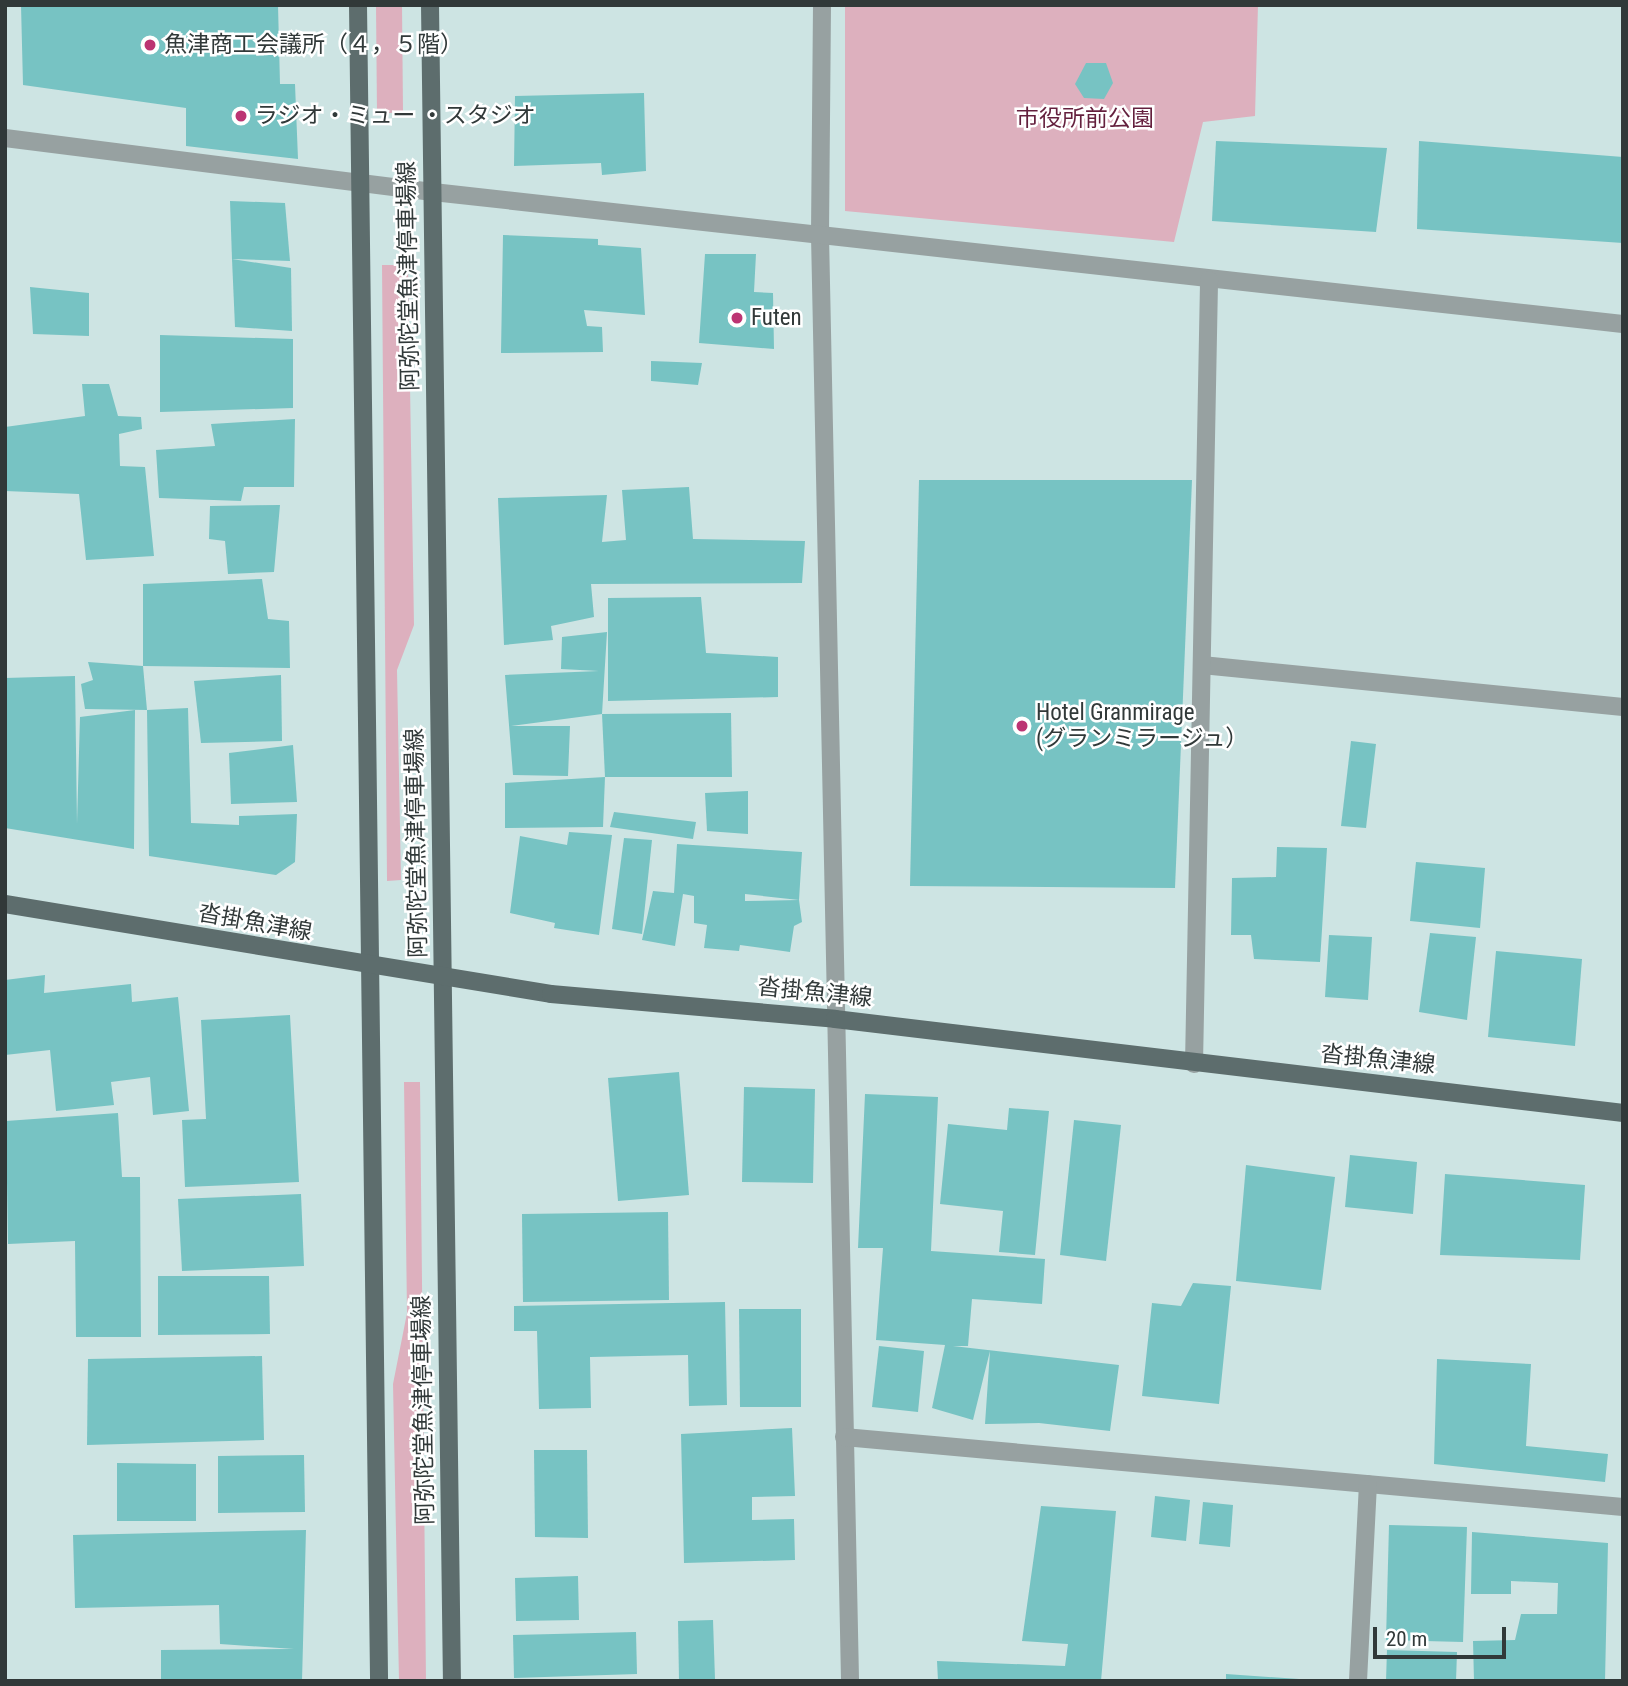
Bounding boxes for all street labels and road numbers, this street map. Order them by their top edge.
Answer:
street label: 阿弥陀堂魚津停車場線 [393,161,425,391]
street label: 阿弥陀堂魚津停車場線 [401,728,433,958]
street label: 沓掛魚津線 [196,899,314,947]
street label: 沓掛魚津線 [756,973,874,1013]
street label: 沓掛魚津線 [1319,1040,1437,1080]
street label: 阿弥陀堂魚津停車場線 [408,1295,440,1525]

